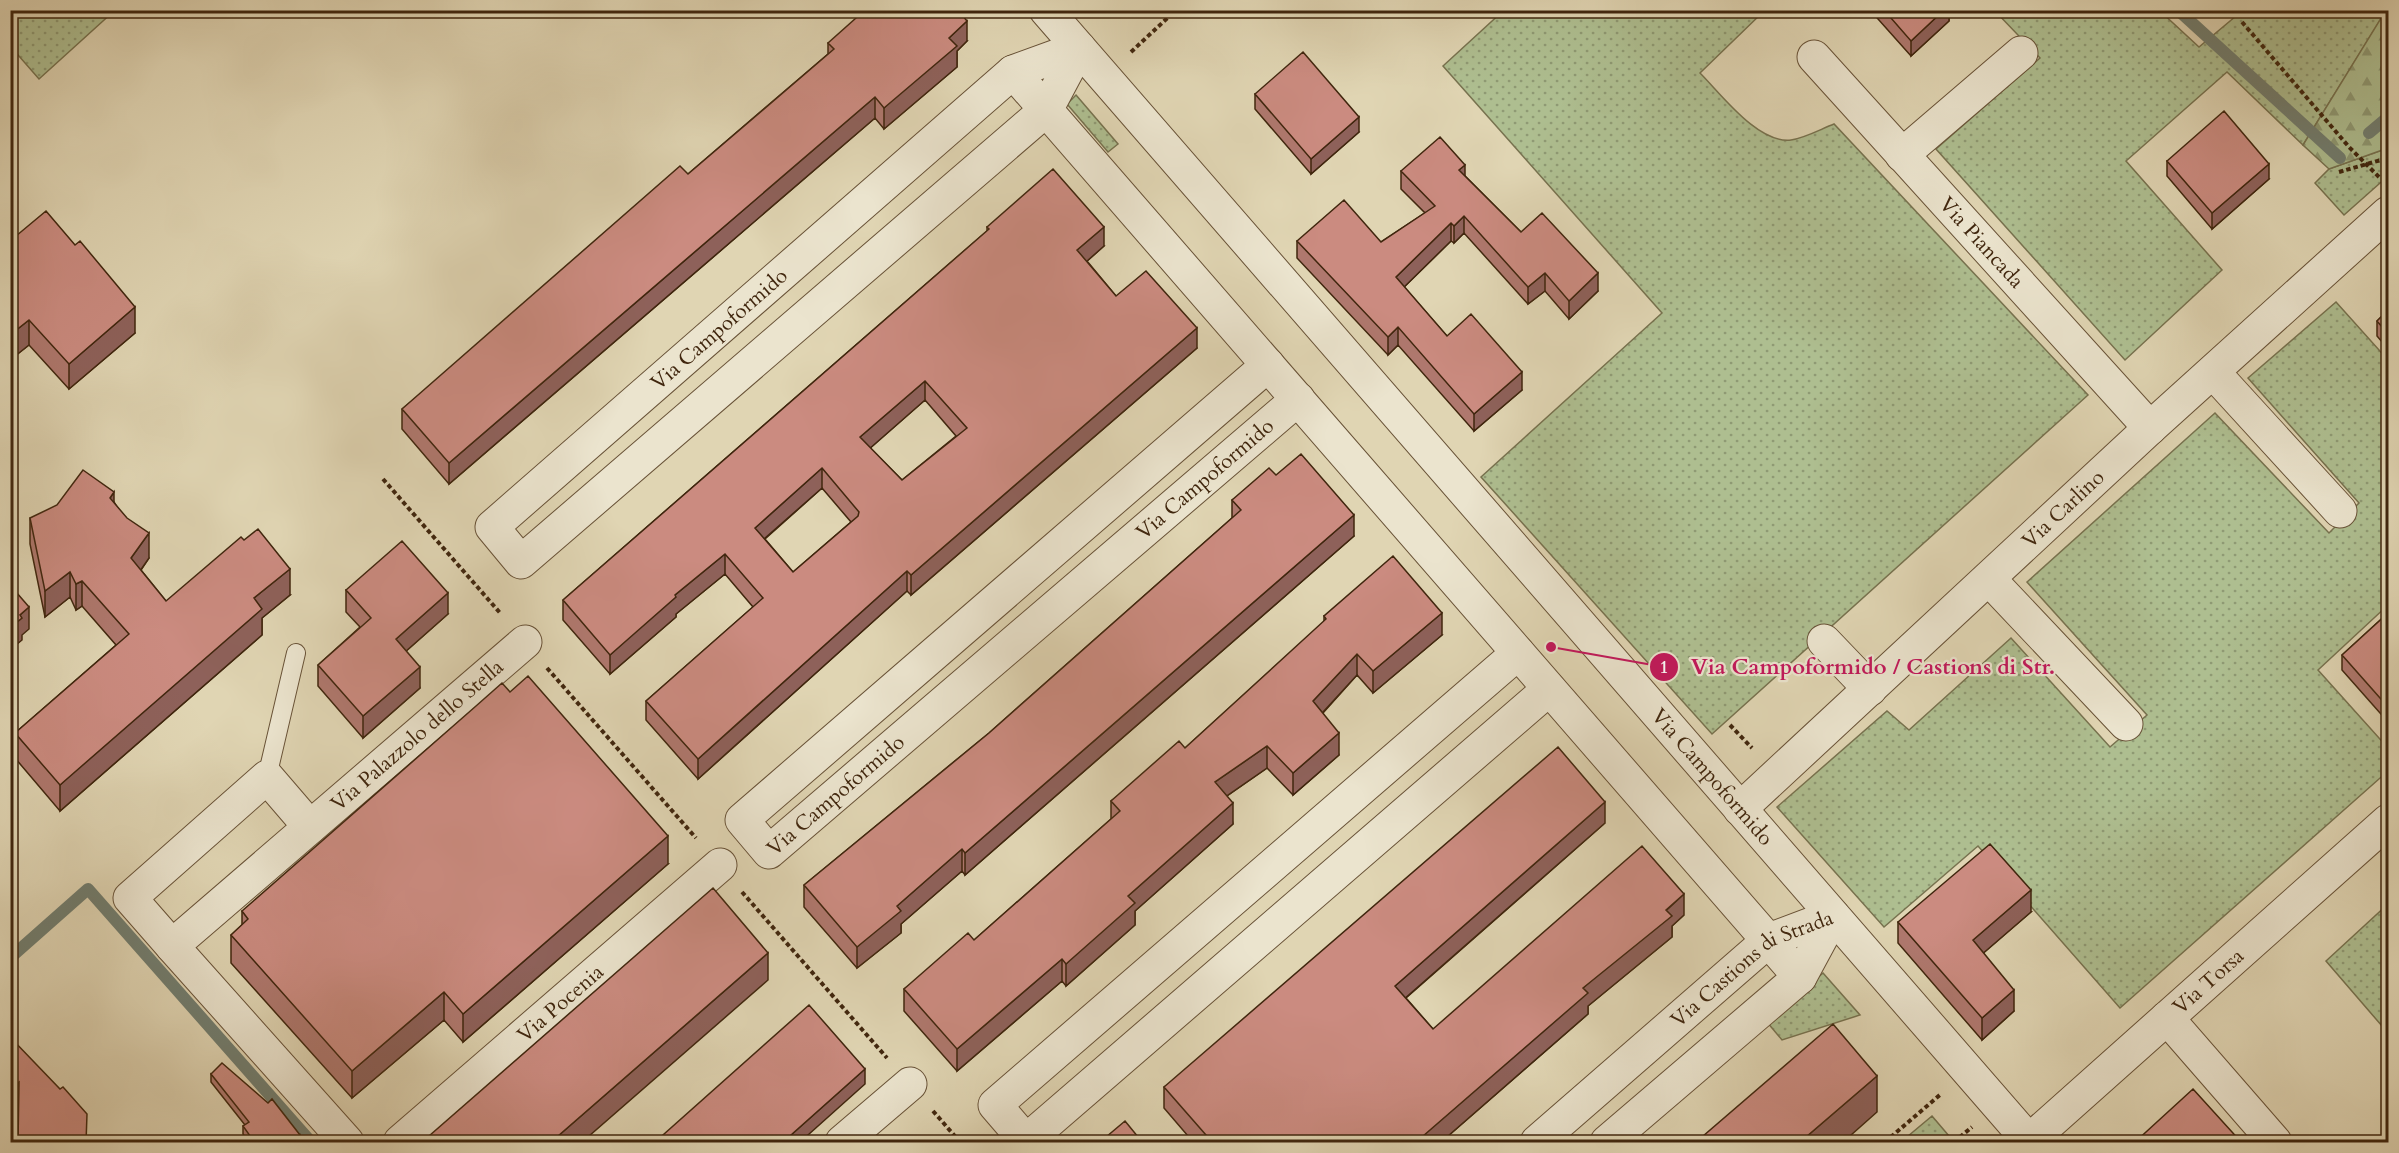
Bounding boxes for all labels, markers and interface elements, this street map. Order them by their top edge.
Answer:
street label: Via Piancada [1932,191,2031,295]
street label: Via Campoformido [645,262,794,397]
street label: Via Campoformido [1130,412,1280,547]
street label: Via Carlino [2016,463,2111,555]
callout: Via Campoformido / Castions di Str. [1649,647,2068,687]
text: Via Campoformido / Castions di Str. [1691,652,2055,682]
street label: Via Palazzolo dello Stella [325,653,510,818]
text: 1 [1659,655,1669,680]
street label: Via Campoformido [1644,702,1780,852]
street label: Via Campoformido [761,728,911,863]
street label: Via Castions di Strada [1664,903,1837,1034]
street label: Via Torsa [2167,942,2250,1021]
street label: Via Pocenia [511,958,610,1049]

